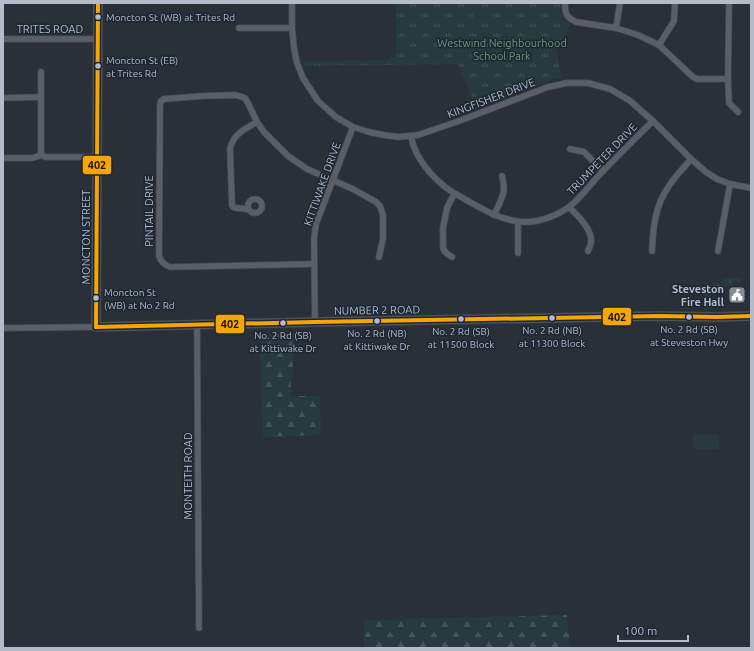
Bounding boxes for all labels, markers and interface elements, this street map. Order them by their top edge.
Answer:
marker: Moncton St (WB) at Trites Rd [93,12,103,22]
place label: Moncton St (WB) at Trites Rd [106,12,235,23]
street label: TRITES ROAD [17,23,84,35]
park label: Westwind Neighbourhood School Park [437,37,567,62]
place label: Moncton St (EB) at Trites Rd [106,55,178,79]
marker: Moncton St (EB) at Trites Rd [93,61,103,71]
street label: KINGFISHER DRIVE [446,76,536,120]
street label: TRUMPETER DRIVE [565,121,639,197]
street label: KITTIWAKE DRIVE [301,141,343,227]
line badge: 402 [82,155,112,175]
text: 402 [88,159,106,171]
street label: PINTAIL DRIVE [143,175,155,247]
street label: MONCTON STREET [80,190,92,284]
place label: Steveston Fire Hall [672,283,725,308]
public building icon: Steveston Fire Hall [727,285,747,305]
place label: Moncton St (WB) at No 2 Rd [104,287,175,311]
marker: Moncton St (WB) at No 2 Rd [91,293,101,303]
street label: NUMBER 2 ROAD [334,303,421,317]
line badge: 402 [602,307,632,326]
text: 402 [608,311,626,323]
marker: No. 2 Rd (SB) at Steveston Hwy [684,312,694,322]
marker: No. 2 Rd (NB) at 11300 Block [547,313,557,323]
line badge: 402 [215,314,245,334]
marker: No. 2 Rd (SB) at 11500 Block [456,314,466,324]
marker: No. 2 Rd (NB) at Kittiwake Dr [372,316,382,326]
text: 402 [221,318,239,330]
marker: No. 2 Rd (SB) at Kittiwake Dr [278,318,288,328]
place label: No. 2 Rd (SB) at Steveston Hwy [650,324,728,348]
place label: No. 2 Rd (NB) at 11300 Block [519,325,585,349]
place label: No. 2 Rd (SB) at 11500 Block [428,326,494,350]
place label: No. 2 Rd (NB) at Kittiwake Dr [344,328,411,352]
place label: No. 2 Rd (SB) at Kittiwake Dr [250,330,317,354]
street label: MONTEITH ROAD [182,432,194,520]
scale bar [618,617,688,643]
text: 100 m [624,624,657,637]

